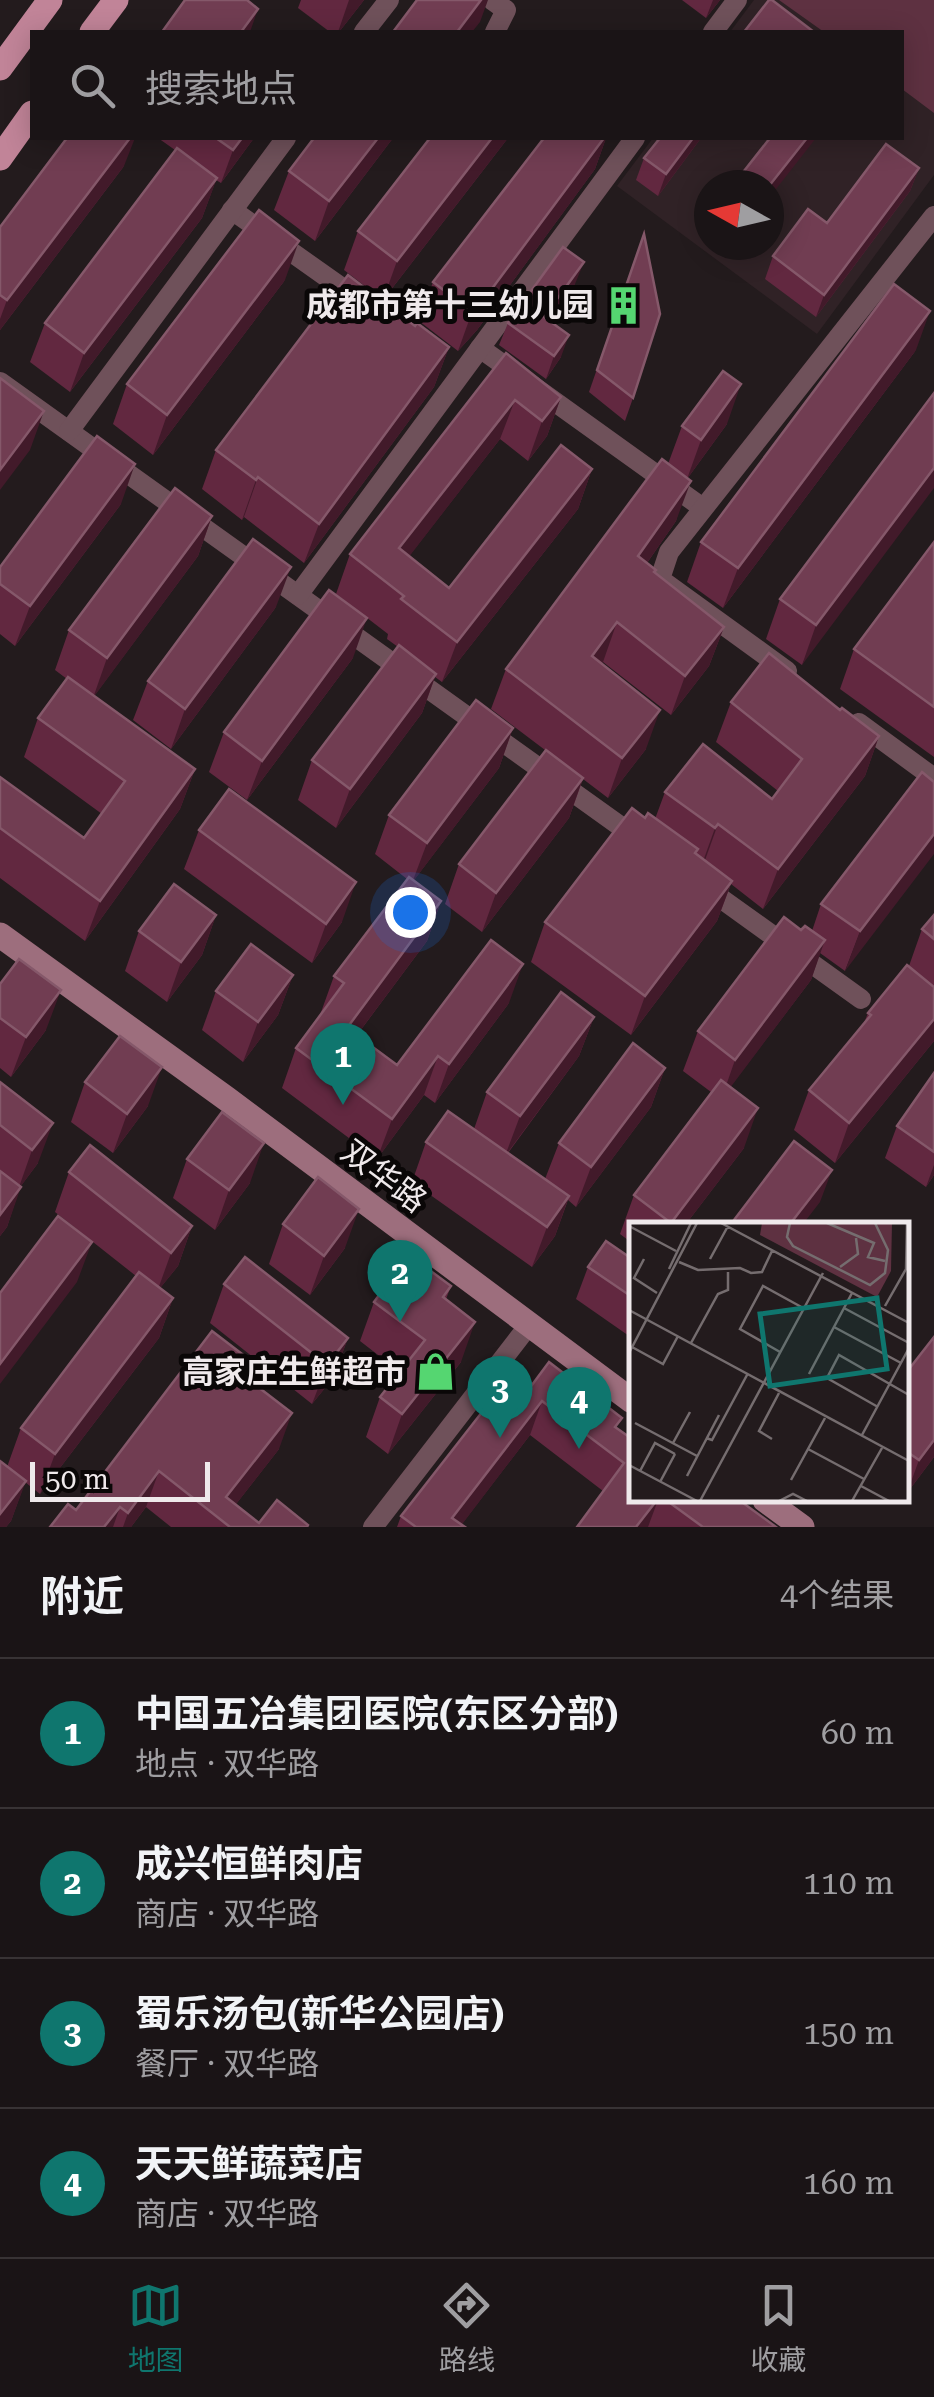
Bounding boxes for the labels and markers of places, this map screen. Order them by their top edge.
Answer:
building icon: 成都市第十三幼儿园 [603,284,645,326]
place label: 成都市第十三幼儿园 [306,286,594,324]
pin: 1 [310,1022,376,1105]
pin: 2 [368,1240,432,1322]
shop icon: 高家庄生鲜超市 [415,1351,457,1393]
place label: 高家庄生鲜超市 [182,1353,406,1391]
pin: 3 [468,1356,532,1438]
pin: 4 [546,1366,612,1449]

